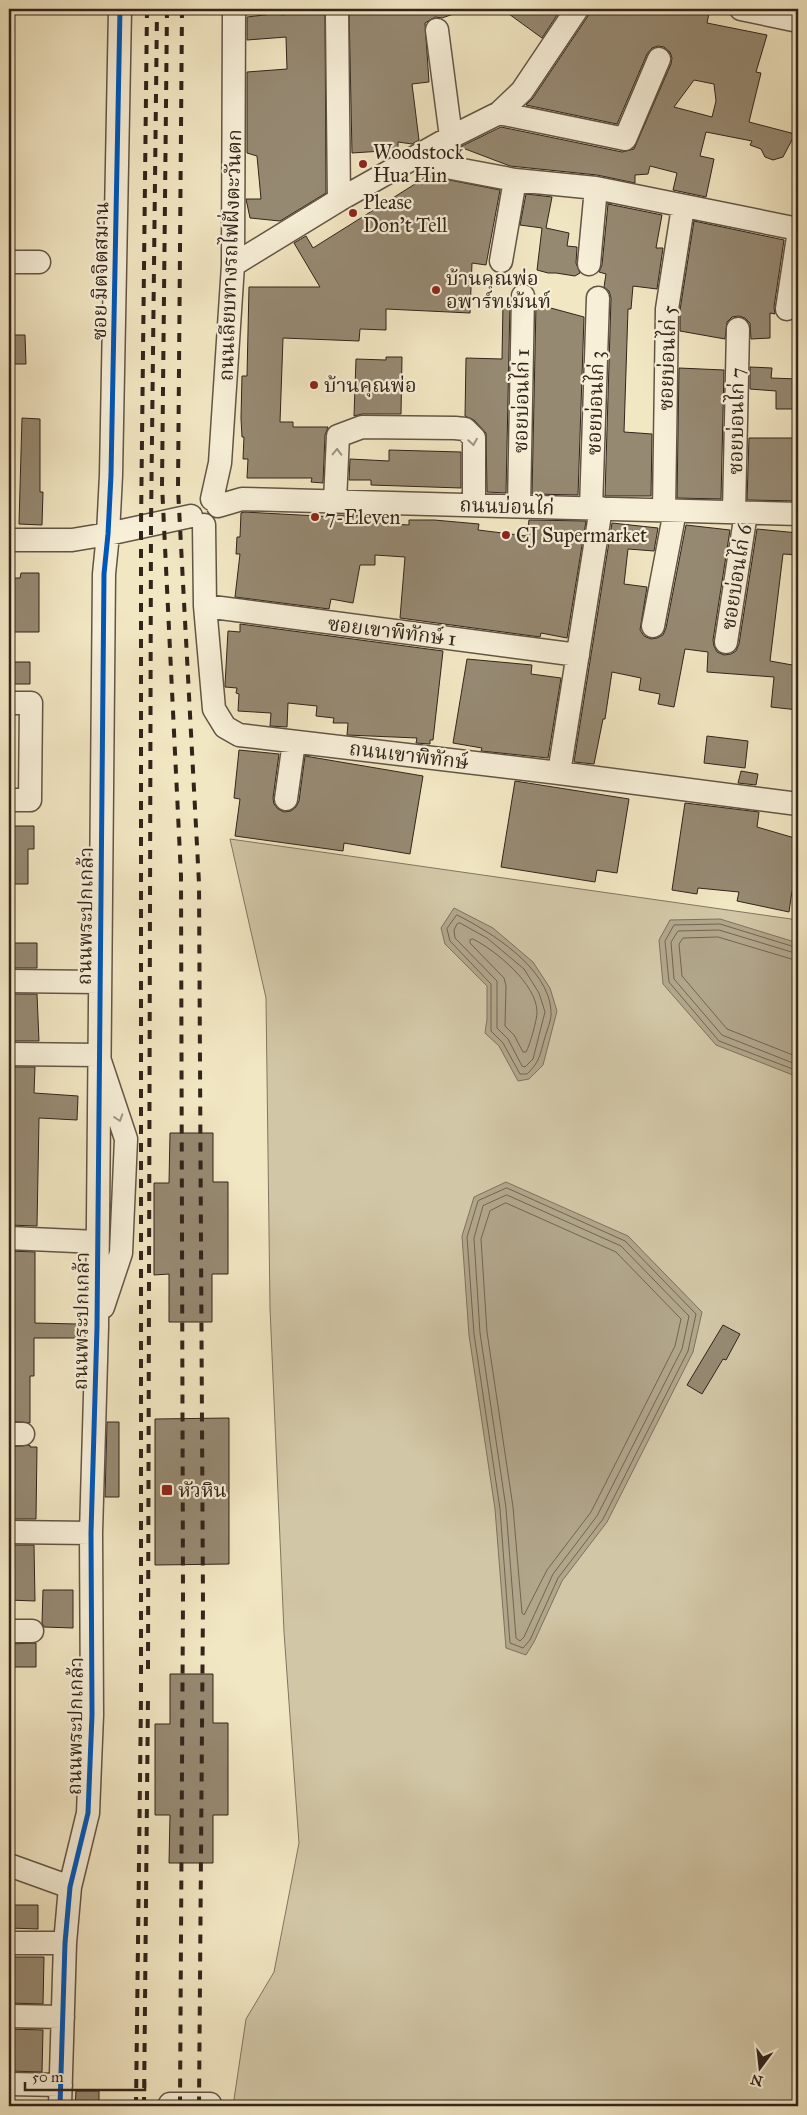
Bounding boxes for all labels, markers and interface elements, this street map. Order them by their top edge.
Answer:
street label: ถนนเลียบทางรถไฟฝั่งตะวันตก [211,128,246,381]
place label: Woodstock Hua Hin [373,140,465,187]
marker: Woodstock Hua Hin [357,158,369,170]
place label: Please Don't Tell [363,190,448,237]
street label: ซอย มิตจิตสมาน [87,202,113,340]
marker: Please Don't Tell [347,207,359,219]
place label: บ้านคุณพ่อ อพาร์ทเม้นท์ [446,266,551,313]
marker: บ้านคุณพ่อ อพาร์ทเม้นท์ [430,284,442,296]
street label: ซอยบ่อนไก่ 5 [652,305,681,411]
street label: ซอยบ่อนไก่ 1 [507,349,534,453]
street label: ซอยบ่อนไก่ 3 [580,350,609,456]
street label: ซอยบ่อนไก่ 7 [722,367,749,475]
place label: บ้านคุณพ่อ [324,373,417,398]
marker: บ้านคุณพ่อ [308,379,320,391]
one-way arrow [468,438,478,447]
one-way arrow [331,448,342,456]
street label: ถนนบ่อนไก่ [459,491,555,520]
place label: 7-Eleven [325,505,400,529]
marker: 7-Eleven [309,511,321,523]
street label: ซอยบ่อนไก่ 6 [715,522,756,632]
place label: CJ Supermarket [516,523,647,548]
marker: CJ Supermarket [500,529,512,541]
street label: ซอยเขาพิทักษ์ 1 [326,611,458,651]
street label: ถนนเขาพิทักษ์ [348,736,470,774]
street label: ถนนพระปกเกล้า [72,847,98,985]
one-way arrow [113,1113,123,1121]
street label: ถนนพระปกเกล้า [68,1252,94,1390]
place label: หัวหิน [178,1478,227,1502]
marker: หัวหิน [160,1483,174,1497]
street label: ถนนพระปกเกล้า [62,1657,88,1795]
north arrow [734,2042,784,2092]
scale bar [25,2060,145,2092]
text: 50 m [32,2068,64,2086]
text: N [749,2070,765,2090]

